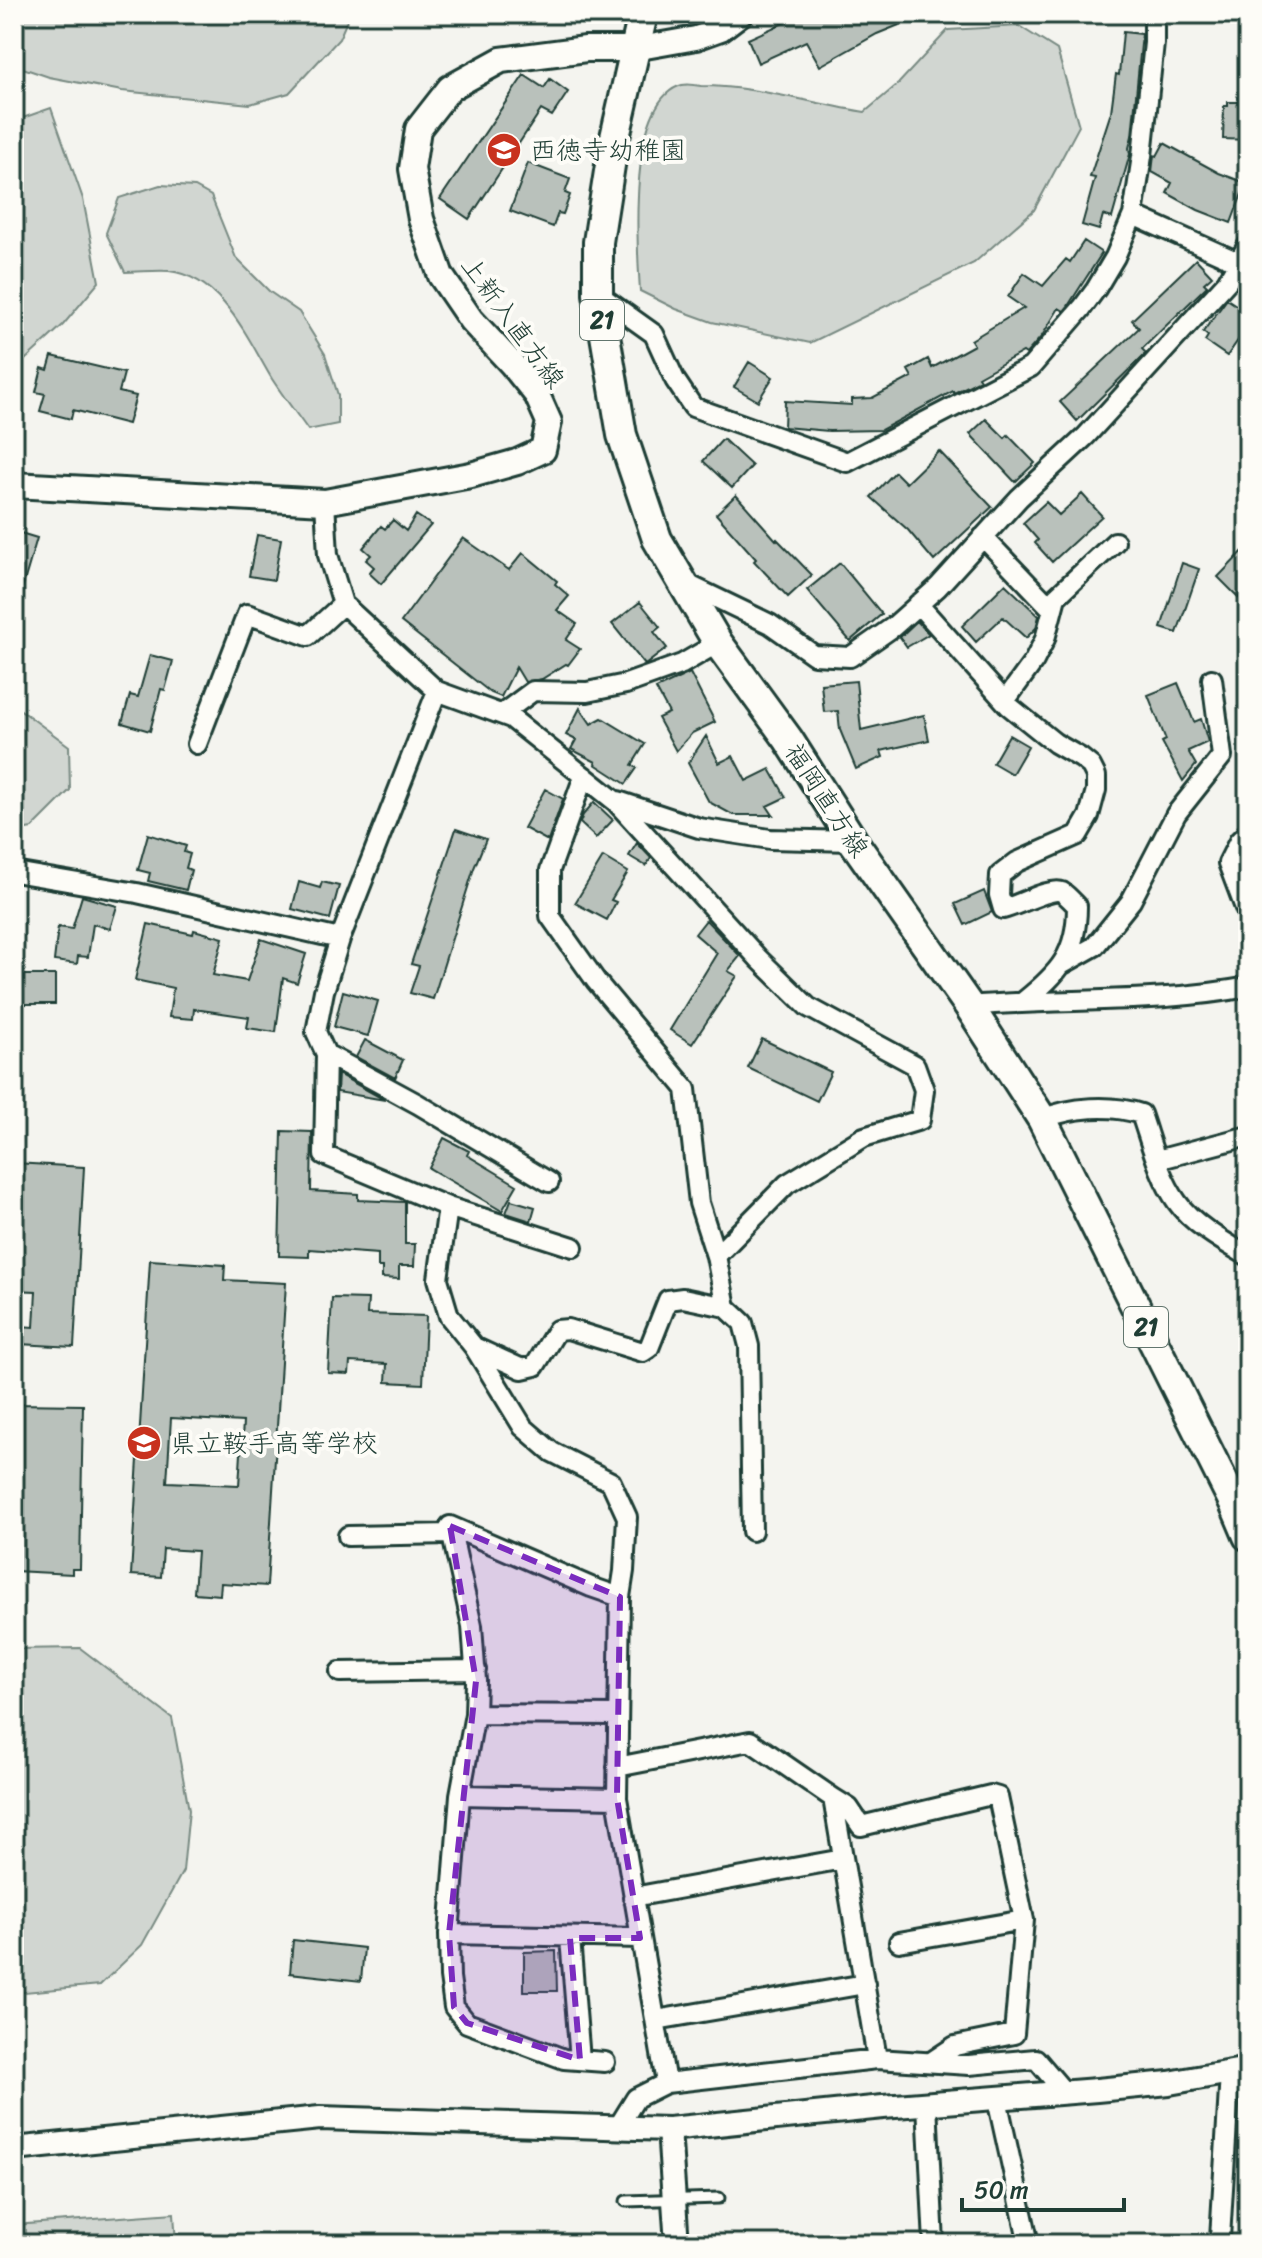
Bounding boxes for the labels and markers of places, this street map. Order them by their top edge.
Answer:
place label: 西徳寺幼稚園 [530,127,686,173]
school or university icon: 西徳寺幼稚園 [485,131,523,169]
place label: 県立鞍手高等学校 [170,1420,378,1466]
school or university icon: 県立鞍手高等学校 [125,1424,163,1462]

